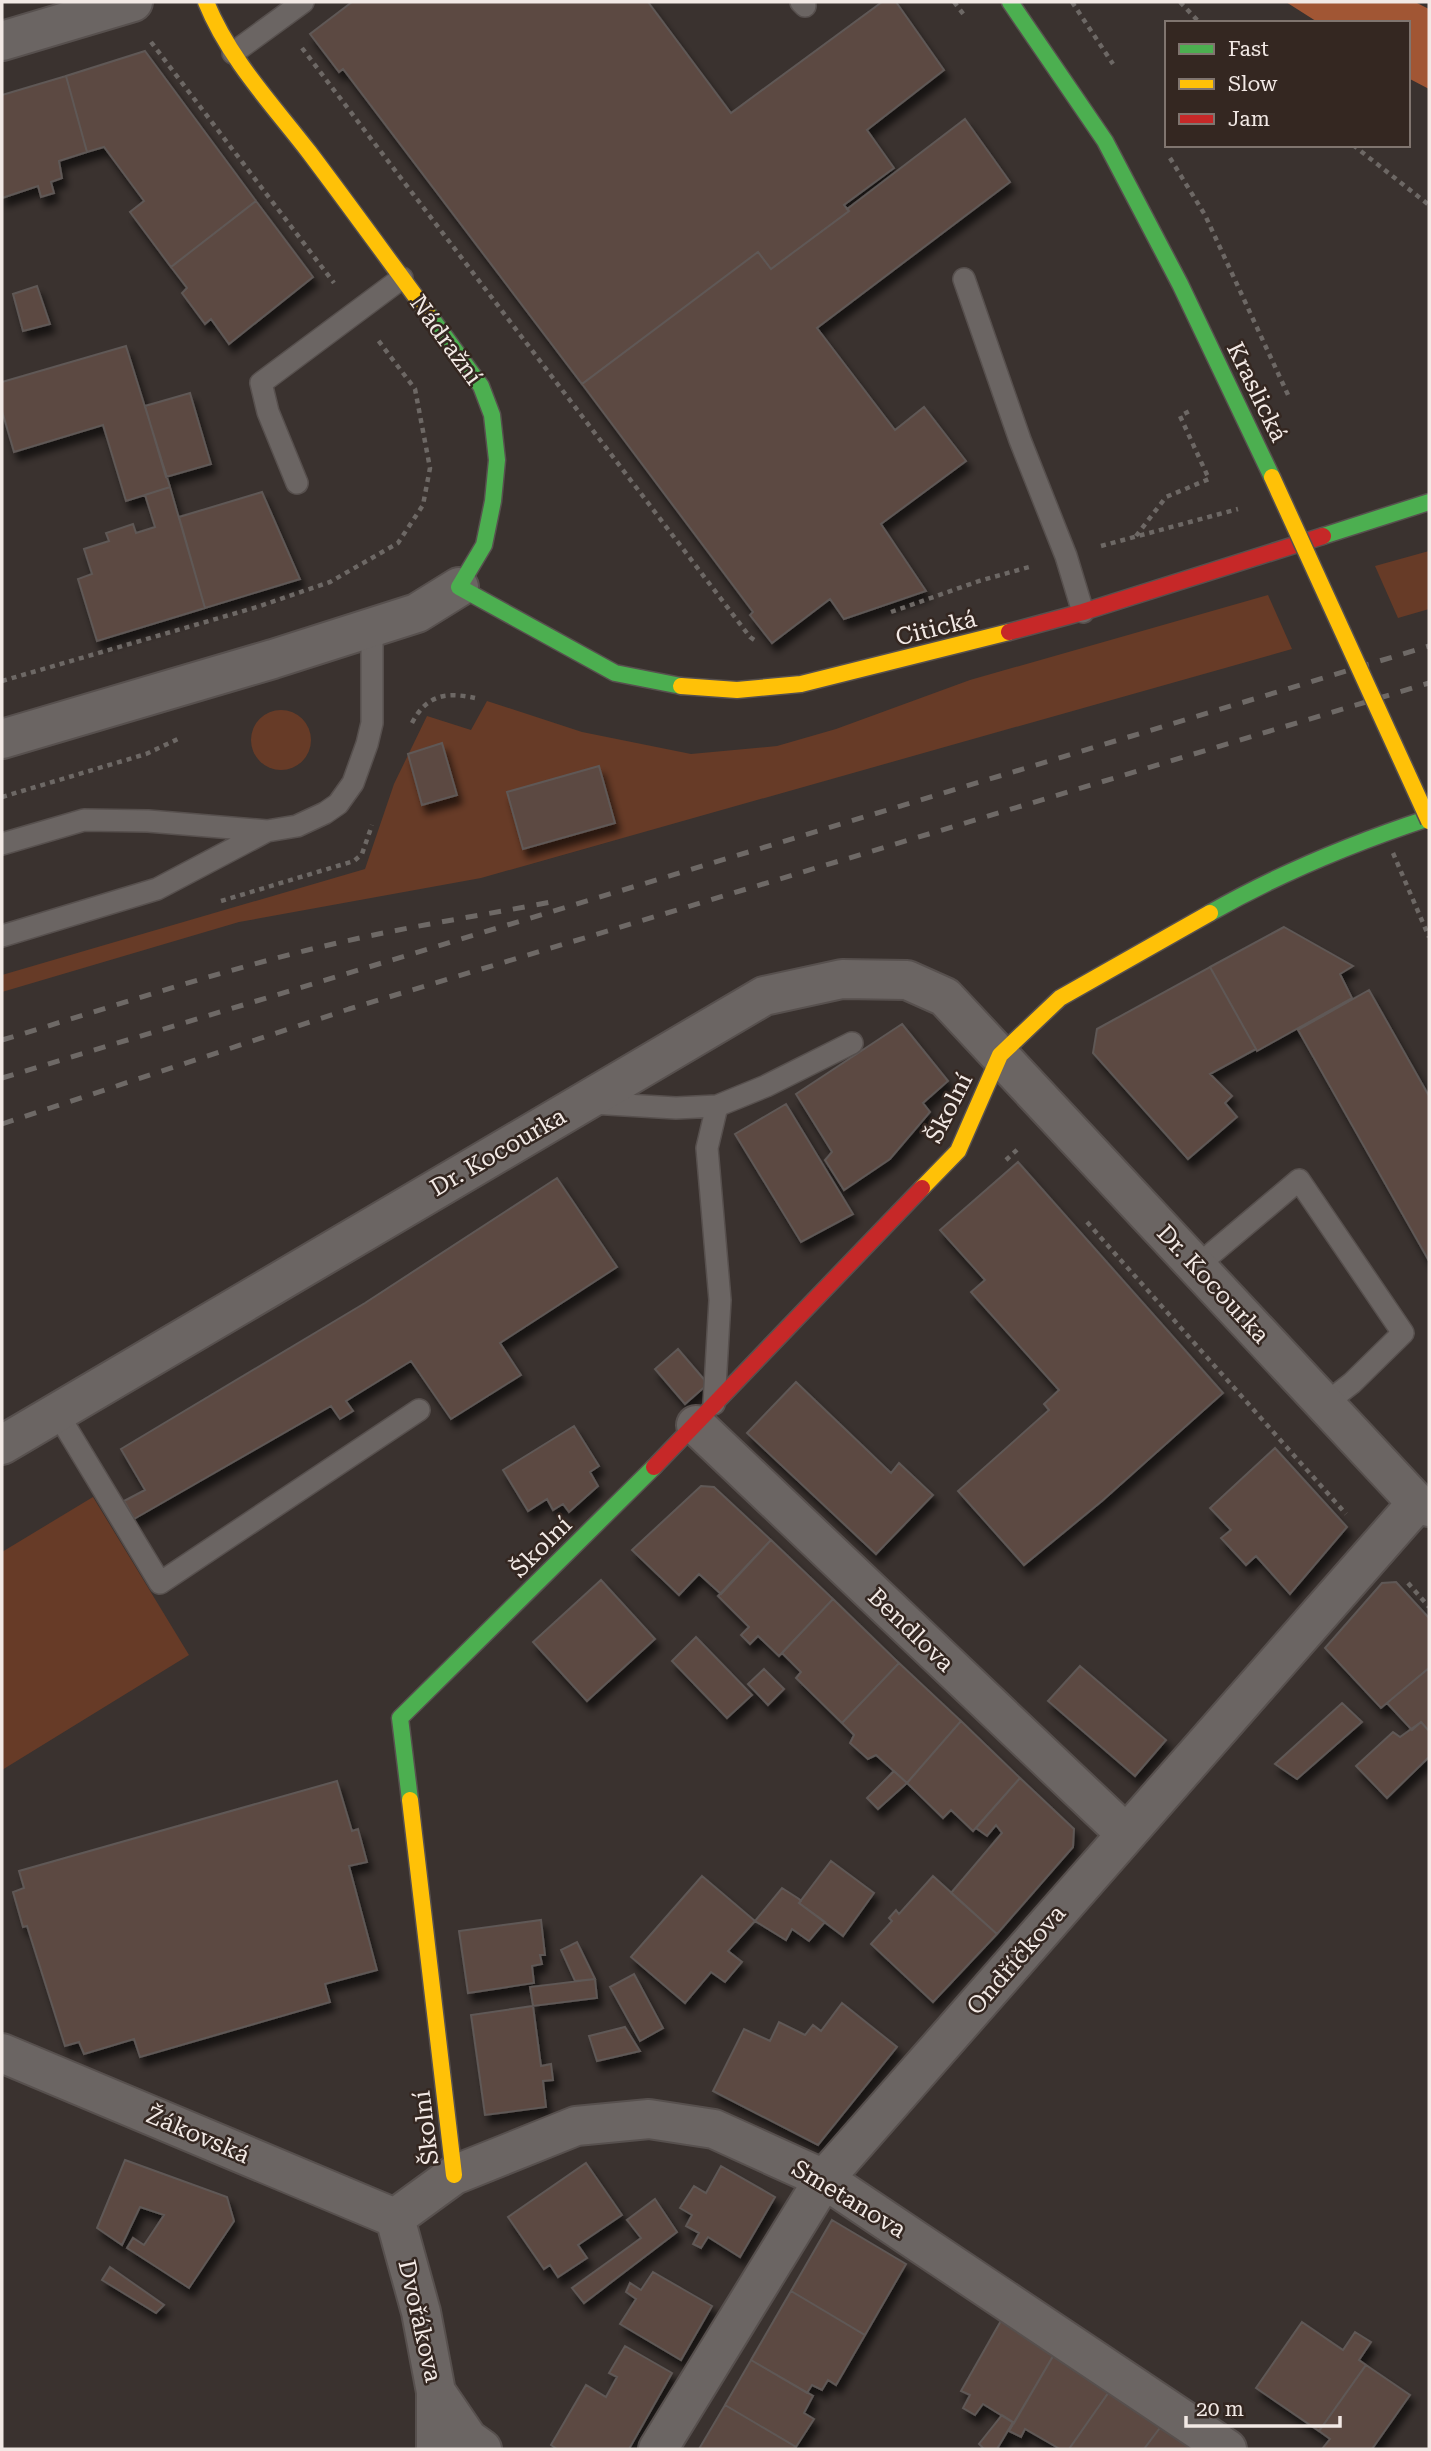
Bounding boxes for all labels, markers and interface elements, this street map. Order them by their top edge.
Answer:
legend [1165,21,1410,147]
text: Fast [1228,37,1269,61]
text: Slow [1228,72,1278,96]
text: Jam [1228,107,1270,131]
street label: Nádražní [404,290,488,391]
street label: Kraslická [1221,338,1293,446]
street label: Citická [893,604,979,652]
street label: Školní [919,1068,979,1148]
street label: Dr. Kocourka [425,1102,571,1202]
street label: Dr. Kocourka [1151,1219,1275,1349]
street label: Školní [504,1510,578,1583]
street label: Bendlova [862,1582,960,1678]
street label: Ondříčkova [961,1899,1071,2021]
street label: Školní [407,2089,444,2167]
street label: Žákovská [142,2100,254,2169]
street label: Smetanova [787,2154,911,2244]
street label: Dvořákova [392,2257,448,2385]
scale bar [1186,2384,1340,2428]
text: 20 m [1196,2397,1244,2421]

